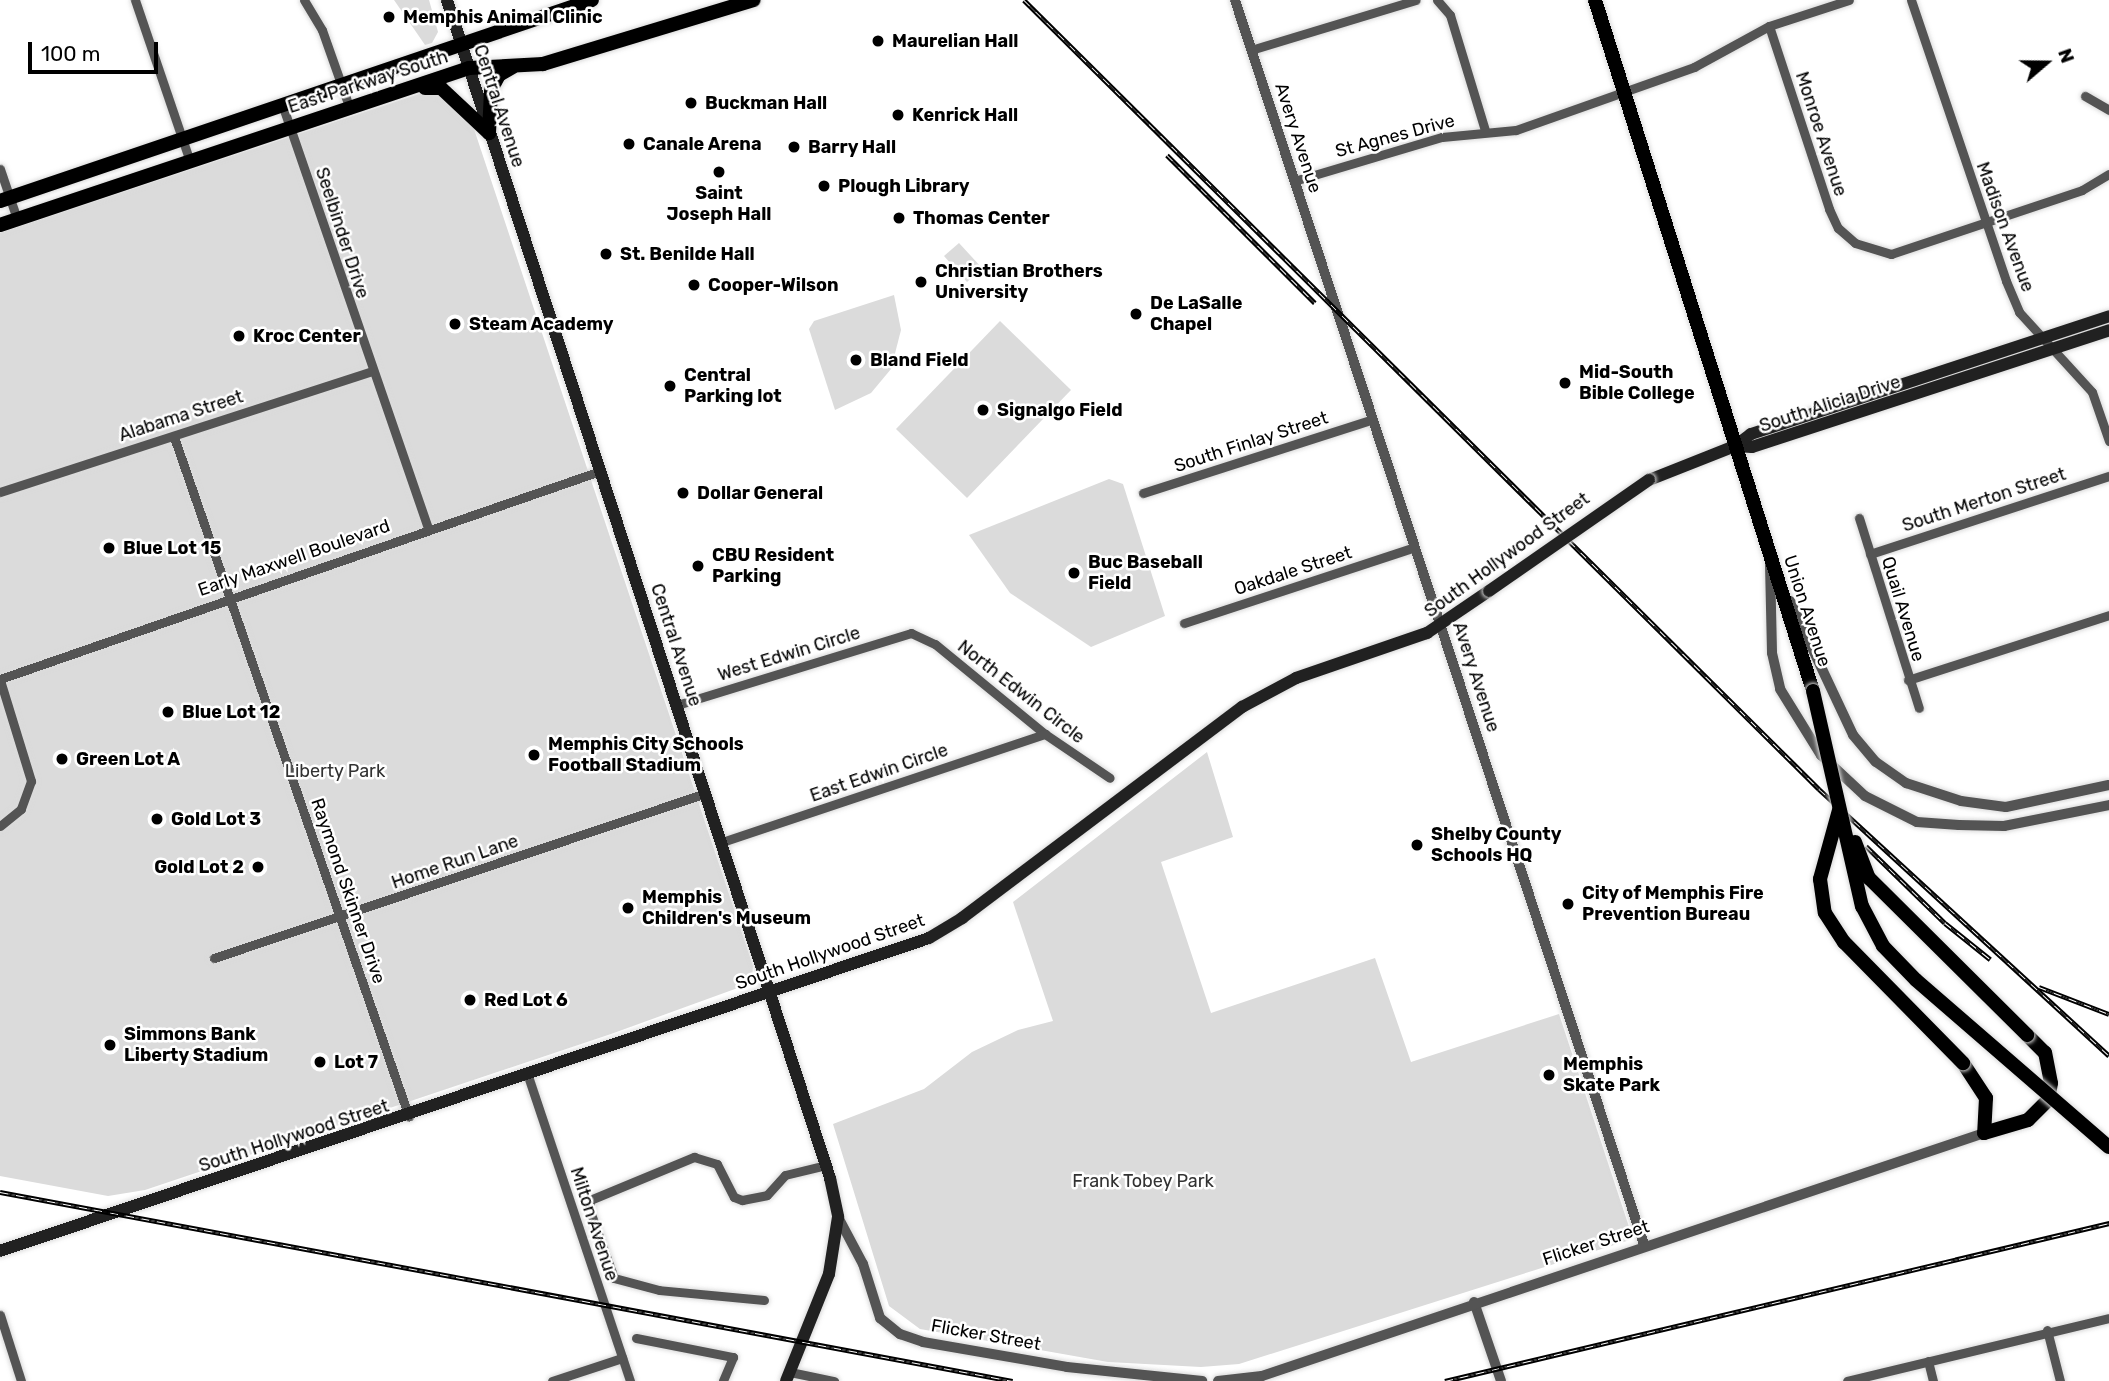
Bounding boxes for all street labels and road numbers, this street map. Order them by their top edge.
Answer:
street label: Central Avenue [469,42,529,170]
street label: East Parkway South [285,46,451,118]
street label: Monroe Avenue [1791,69,1851,199]
street label: Avery Avenue [1270,80,1326,196]
street label: St Agnes Drive [1333,110,1457,162]
street label: Madison Avenue [1971,159,2039,295]
street label: Seelbinder Drive [311,164,373,302]
street label: South Alicia Drive [1757,371,1903,437]
street label: Alabama Street [116,386,246,446]
street label: South Finlay Street [1171,407,1331,477]
street label: South Merton Street [1899,463,2069,537]
street label: South Hollywood Street [1420,488,1594,622]
street label: Early Maxwell Boulevard [195,515,393,601]
street label: Oakdale Street [1231,542,1355,600]
street label: Union Avenue [1779,552,1835,670]
street label: Quail Avenue [1877,554,1929,664]
street label: Central Avenue [646,581,706,709]
street label: Avery Avenue [1448,619,1504,735]
street label: West Edwin Circle [715,622,863,686]
street label: North Edwin Circle [953,636,1089,748]
street label: East Edwin Circle [807,739,951,807]
street label: Raymond Skinner Drive [306,795,390,987]
street label: Home Run Lane [389,830,521,894]
street label: South Hollywood Street [733,909,927,995]
street label: South Hollywood Street [196,1095,392,1177]
street label: Milton Avenue [565,1164,623,1284]
street label: Flicker Street [1540,1216,1652,1270]
street label: Flicker Street [929,1315,1043,1355]

